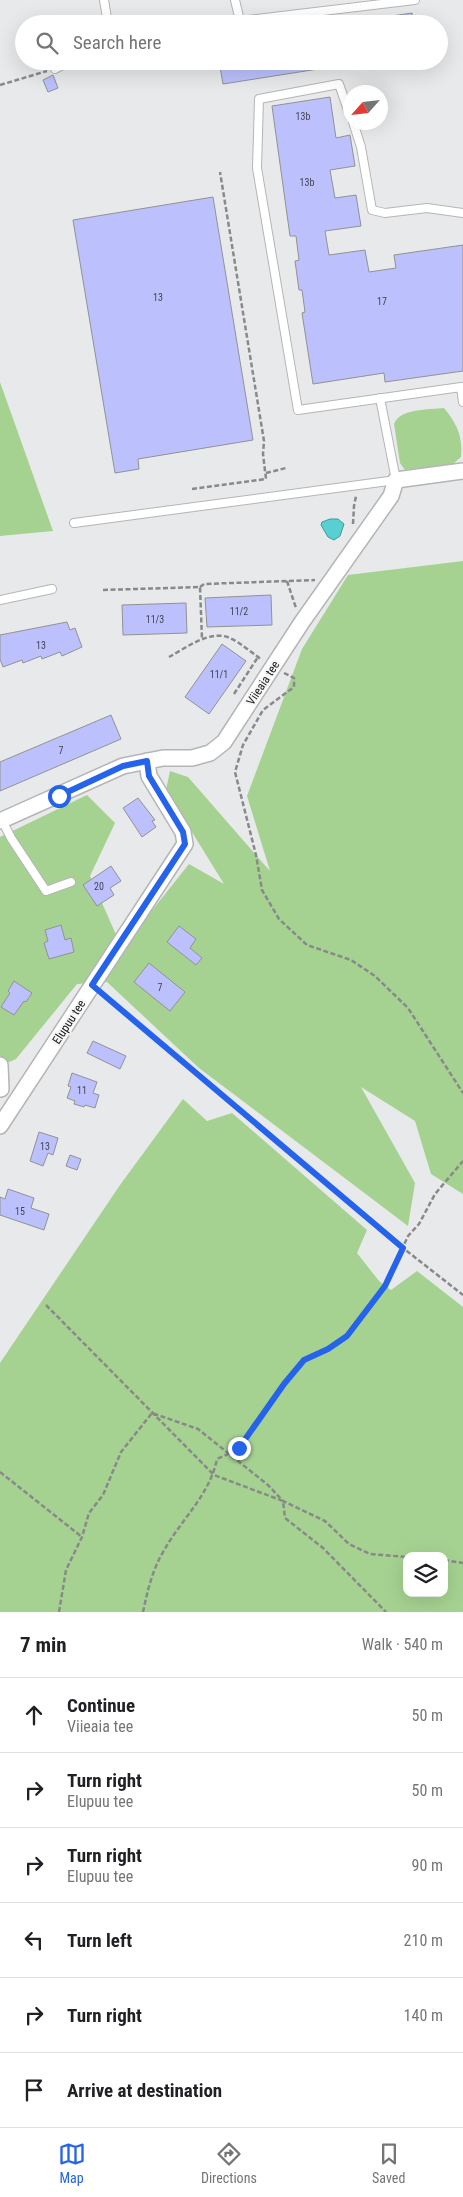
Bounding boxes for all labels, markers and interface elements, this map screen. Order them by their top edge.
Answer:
search box [15,15,448,70]
icon: search [33,29,61,57]
text: Search here [73,31,161,54]
north arrow [343,85,388,130]
house number: 13b [296,111,310,122]
house number: 13b [300,177,314,188]
house number: 13 [153,292,163,303]
house number: 17 [377,296,387,307]
house number: 11/2 [230,606,248,617]
house number: 11/3 [146,614,164,625]
house number: 13 [36,640,46,651]
street label: Viieaia tee [244,658,283,708]
house number: 11/1 [210,669,228,680]
house number: 7 [59,745,64,756]
route start [48,785,71,808]
house number: 20 [94,881,104,892]
house number: 7 [158,982,163,993]
street label: Elupuu tee [50,997,89,1047]
house number: 11 [77,1085,87,1096]
house number: 13 [40,1141,50,1152]
house number: 15 [15,1206,25,1217]
route end [228,1437,251,1460]
map controls [403,1552,448,1597]
button: layers [403,1552,448,1597]
text: 7 min [20,1633,67,1657]
text: Walk · 540 m [362,1635,443,1654]
text: Continue [67,1694,135,1717]
icon: ahead [20,1701,48,1729]
text: 50 m [411,1706,443,1725]
text: Viieaia tee [67,1717,133,1736]
text: Turn right [67,1769,142,1792]
icon: right [20,1776,48,1804]
text: 50 m [411,1781,443,1800]
text: Elupuu tee [67,1792,133,1811]
text: Turn right [67,1844,142,1867]
icon: right [20,1851,48,1879]
text: 90 m [411,1856,443,1875]
text: Elupuu tee [67,1867,133,1886]
icon: left [20,1926,48,1954]
text: Turn left [67,1929,132,1952]
text: 210 m [404,1931,443,1950]
icon: right [20,2001,48,2029]
text: Turn right [67,2004,142,2027]
text: 140 m [404,2006,443,2025]
icon: arrive [20,2076,48,2104]
text: Arrive at destination [67,2079,222,2102]
tab: Map [58,2140,86,2186]
tab: Directions [201,2140,257,2186]
tab: Saved [372,2140,405,2186]

